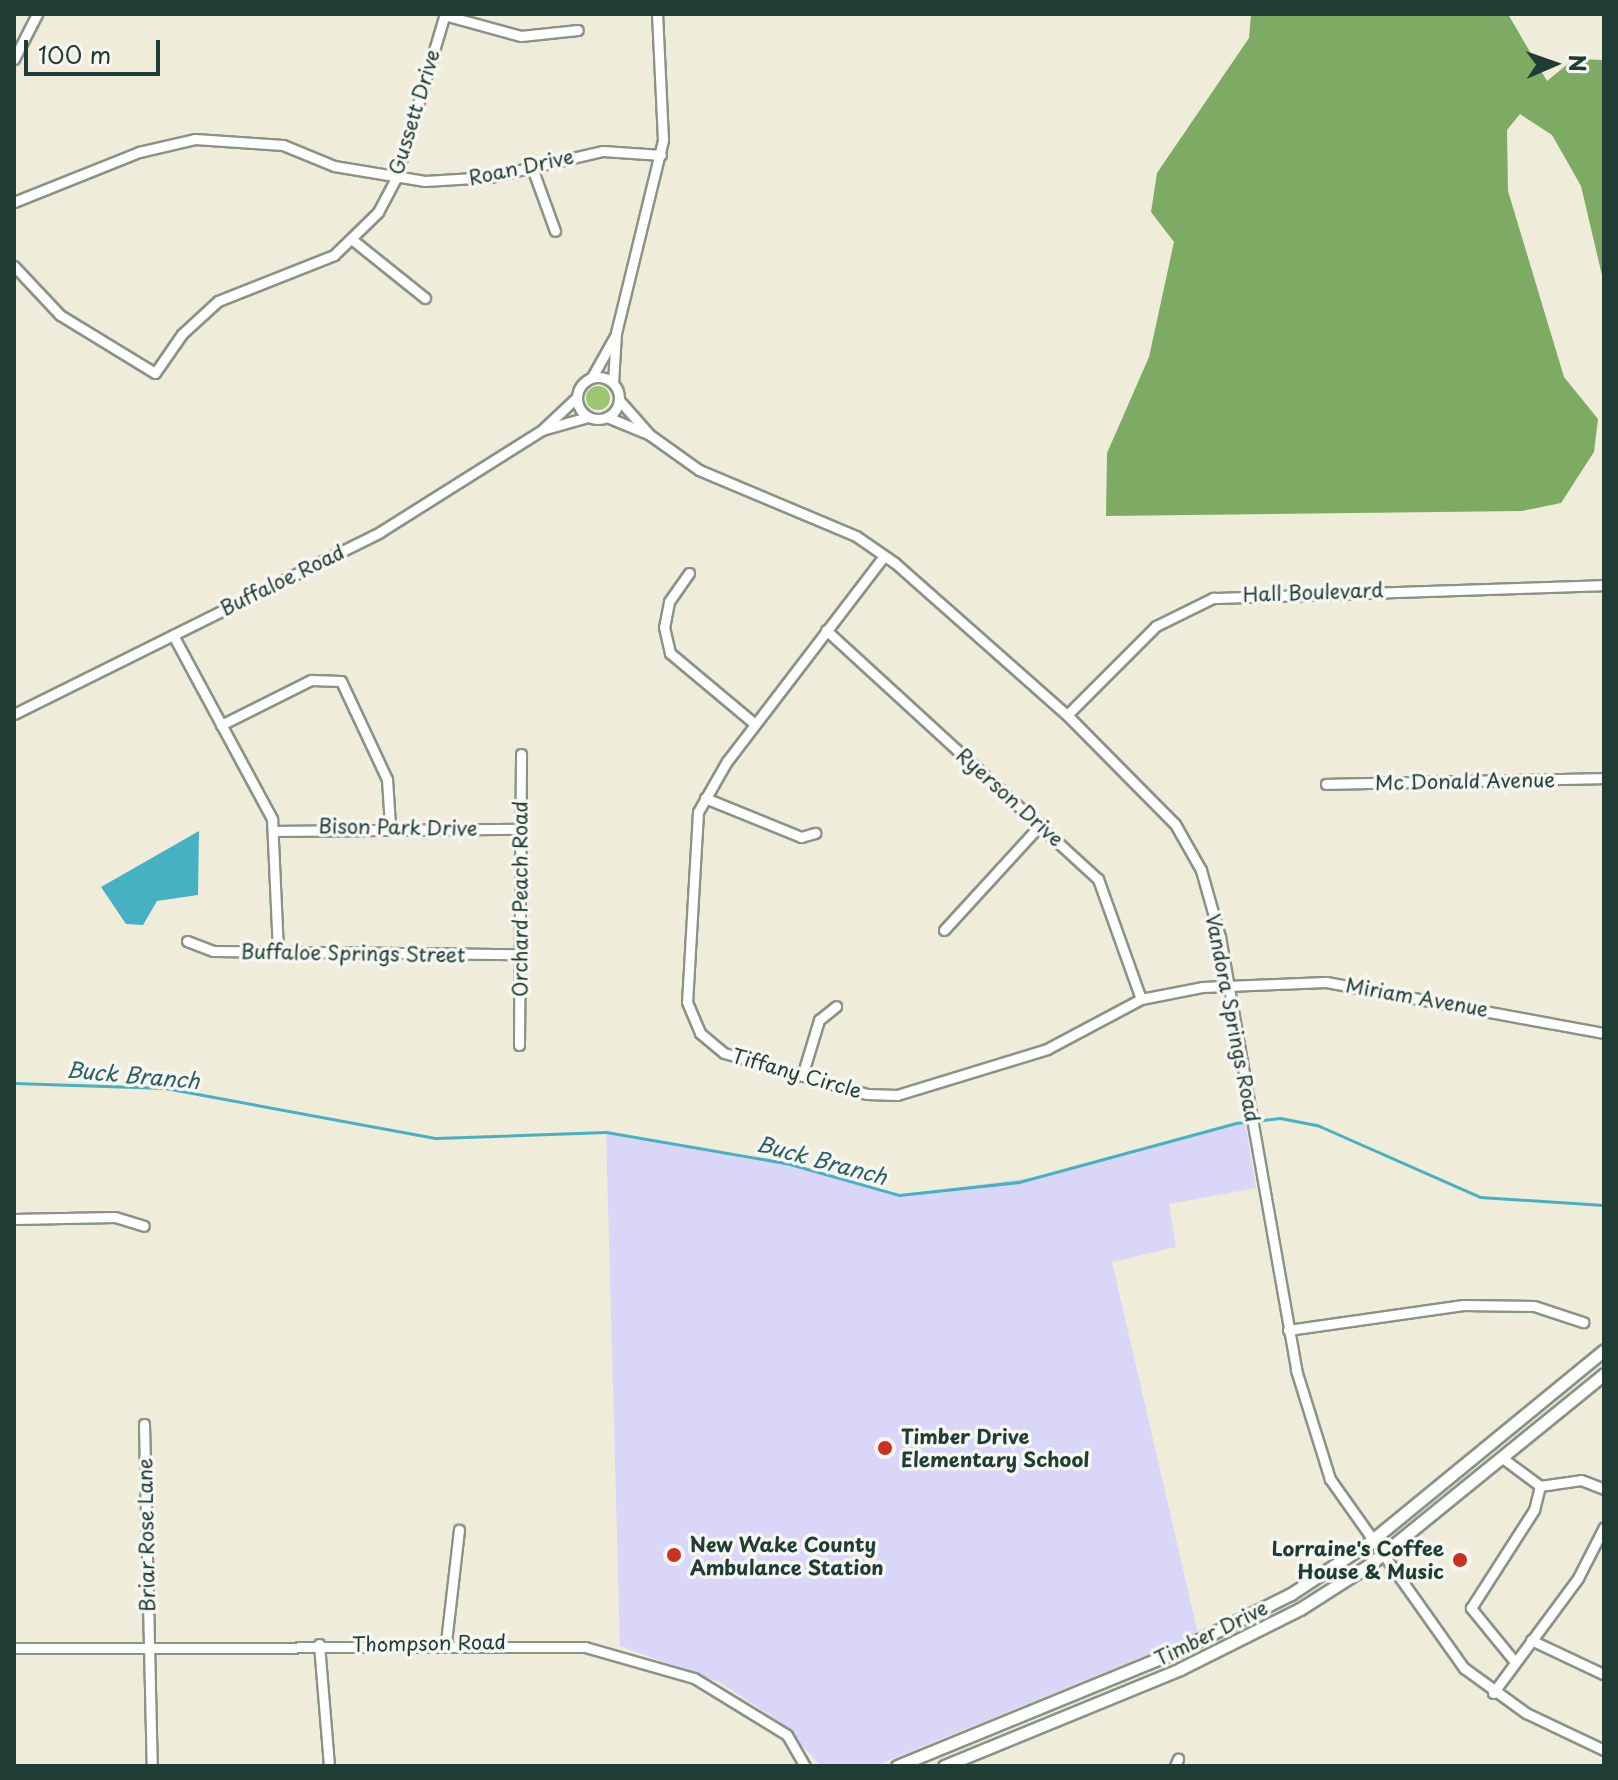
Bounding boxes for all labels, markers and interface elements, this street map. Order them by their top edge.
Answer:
scale bar [28,24,164,74]
north arrow [1514,24,1594,104]
text: 100 m [38,36,111,72]
street label: Gussett Drive [383,46,445,178]
text: N [1562,54,1595,72]
street label: Roan Drive [467,144,575,190]
street label: Buffaloe Road [216,540,348,620]
street label: Hall Boulevard [1242,578,1384,606]
street label: Ryerson Drive [952,743,1068,851]
street label: Mc Donald Avenue [1374,767,1556,795]
street label: Orchard Peach Road [508,800,532,998]
street label: Bison Park Drive [318,814,478,840]
street label: Vandora Springs Road [1201,911,1265,1125]
street label: Buffaloe Springs Street [241,939,465,967]
street label: Miriam Avenue [1344,973,1490,1021]
street label: Tiffany Circle [729,1043,865,1103]
water label: Buck Branch [64,1055,202,1093]
water label: Buck Branch [753,1129,891,1189]
place label: Timber Drive Elementary School [901,1424,1089,1471]
marker: Timber Drive Elementary School [876,1439,894,1457]
street label: Briar Rose Lane [133,1458,159,1612]
place label: New Wake County Ambulance Station [690,1532,884,1579]
place label: Lorraine's Coffee House & Music [1272,1536,1444,1583]
marker: New Wake County Ambulance Station [665,1546,683,1564]
marker: Lorraine's Coffee House & Music [1451,1551,1469,1569]
street label: Timber Drive [1149,1595,1273,1671]
street label: Thompson Road [352,1630,506,1656]

